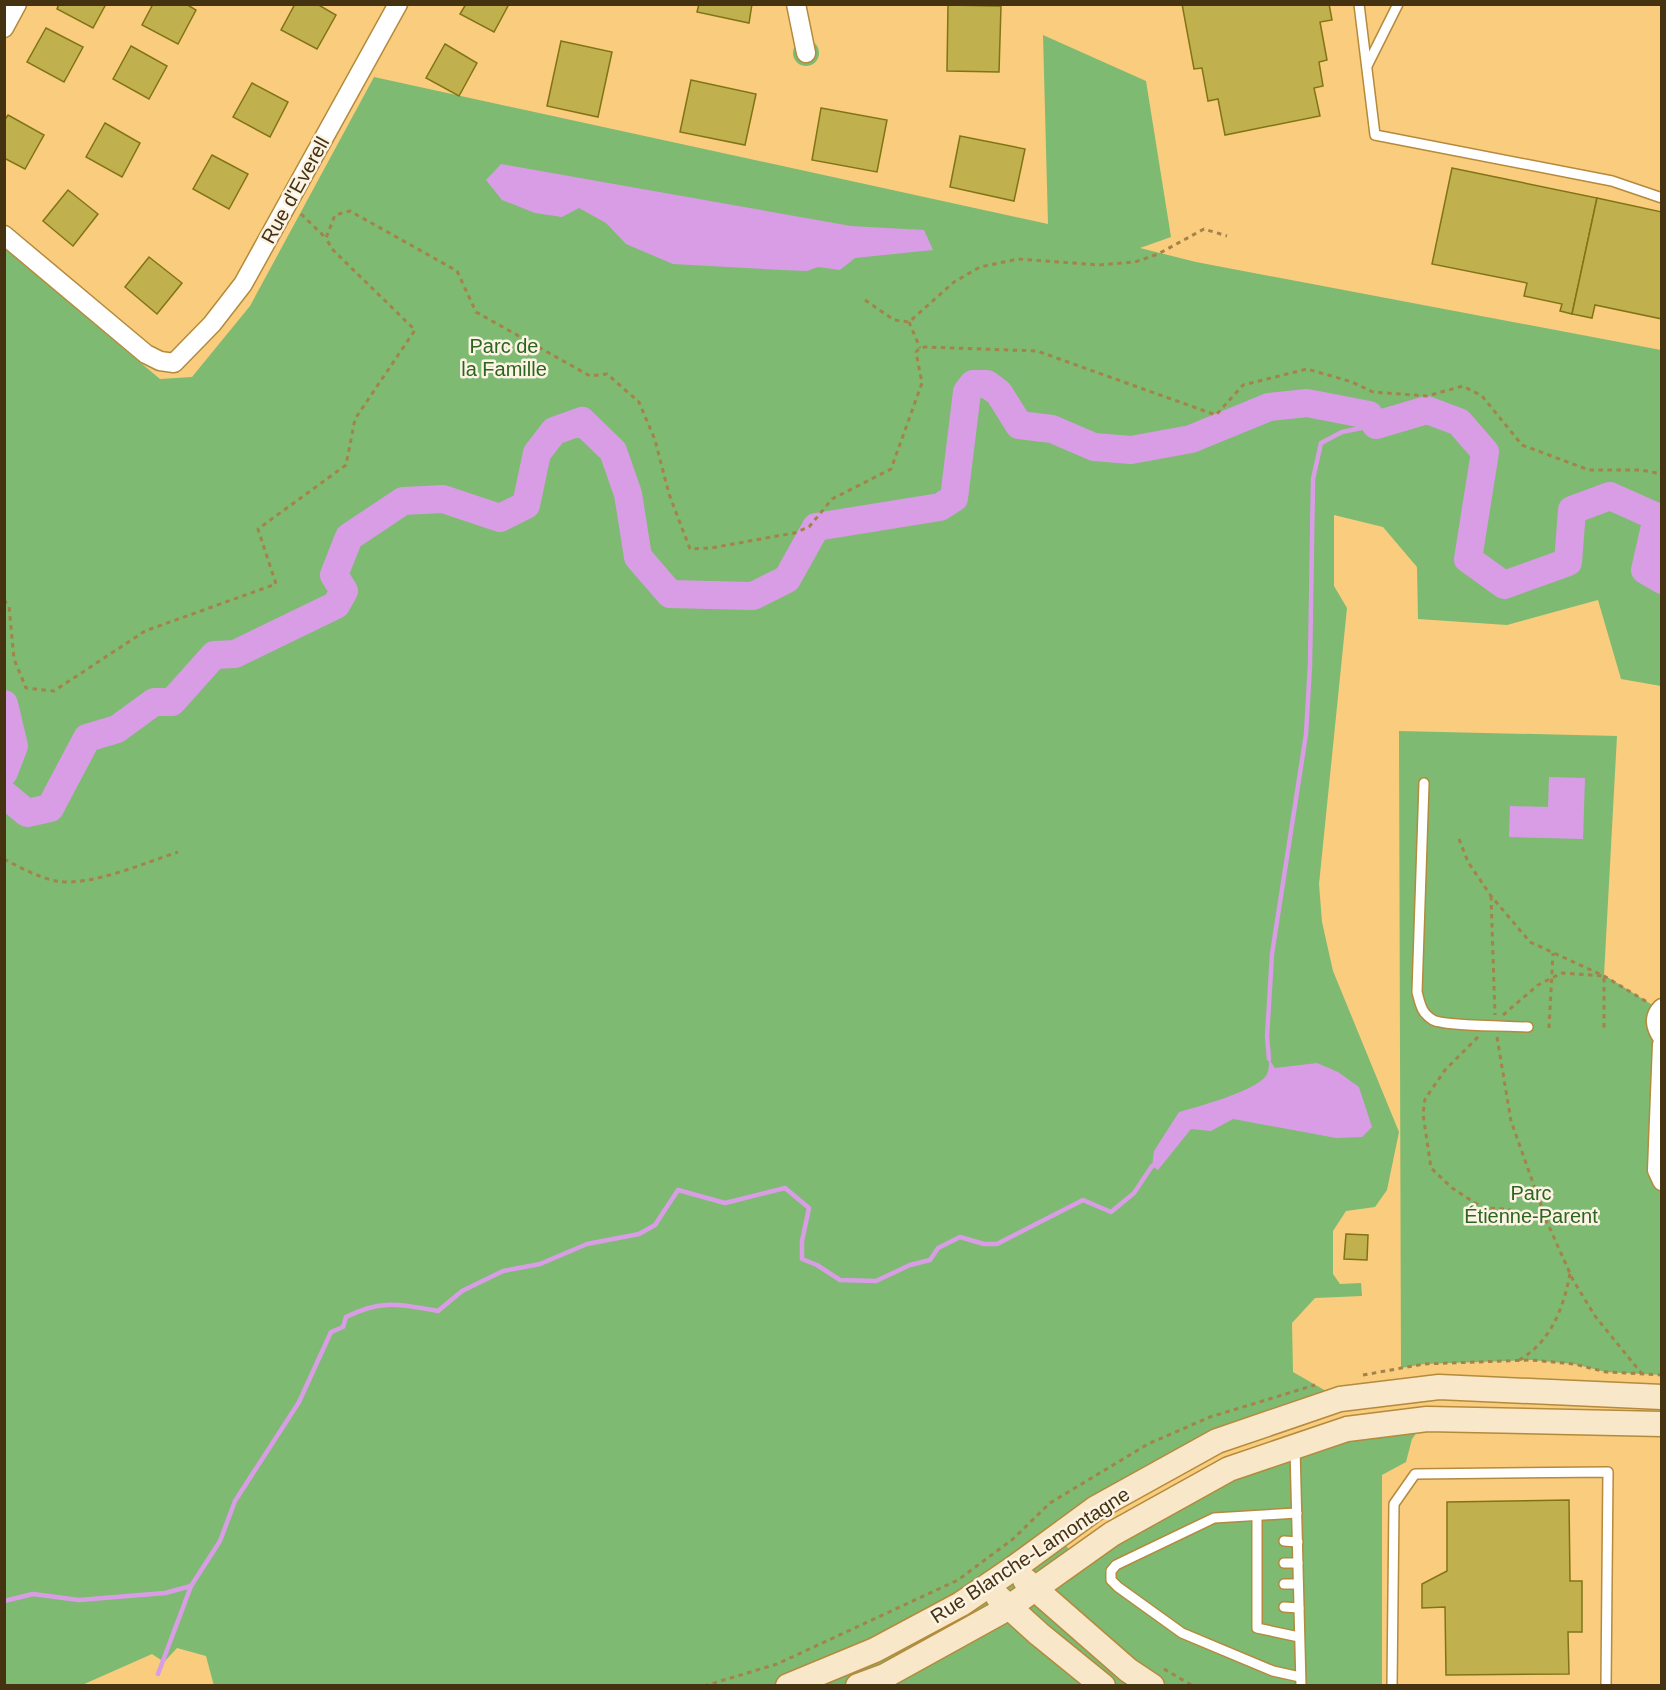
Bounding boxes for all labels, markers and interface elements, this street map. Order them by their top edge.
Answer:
street label: Rue d'Everell [257,133,333,247]
park label: Parc de la Famille [461,335,547,380]
park label: Parc Étienne-Parent [1464,1182,1598,1227]
street label: Rue Blanche-Lamontagne [927,1482,1133,1628]

